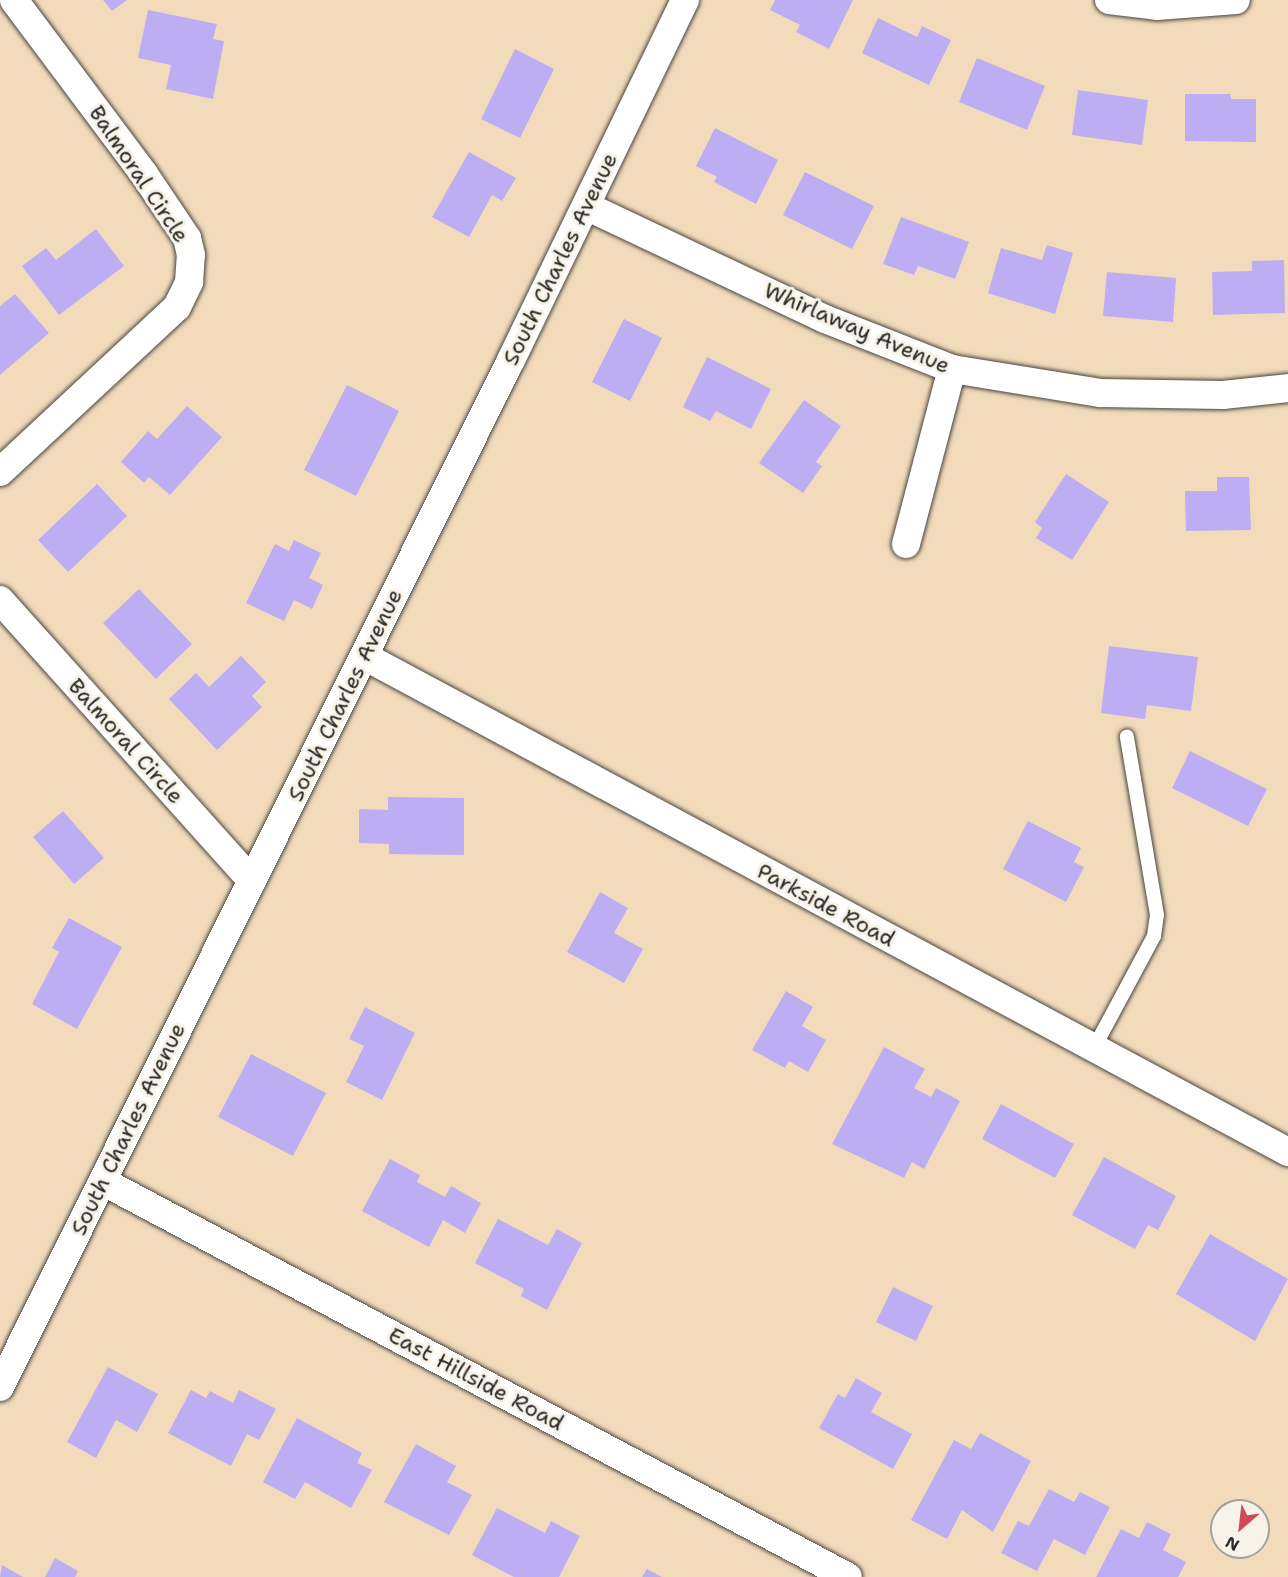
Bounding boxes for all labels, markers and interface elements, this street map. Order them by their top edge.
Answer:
street label: Balmoral Circle [83,100,195,248]
street label: South Charles Avenue [497,149,623,369]
street label: Whirlaway Avenue [760,277,954,379]
street label: South Charles Avenue [282,585,408,805]
street label: Balmoral Circle [63,673,189,809]
street label: Parkside Road [753,858,899,952]
street label: South Charles Avenue [65,1019,191,1239]
street label: East Hillside Road [384,1322,568,1436]
north arrow [1210,1499,1270,1559]
text: N [1222,1531,1243,1556]

